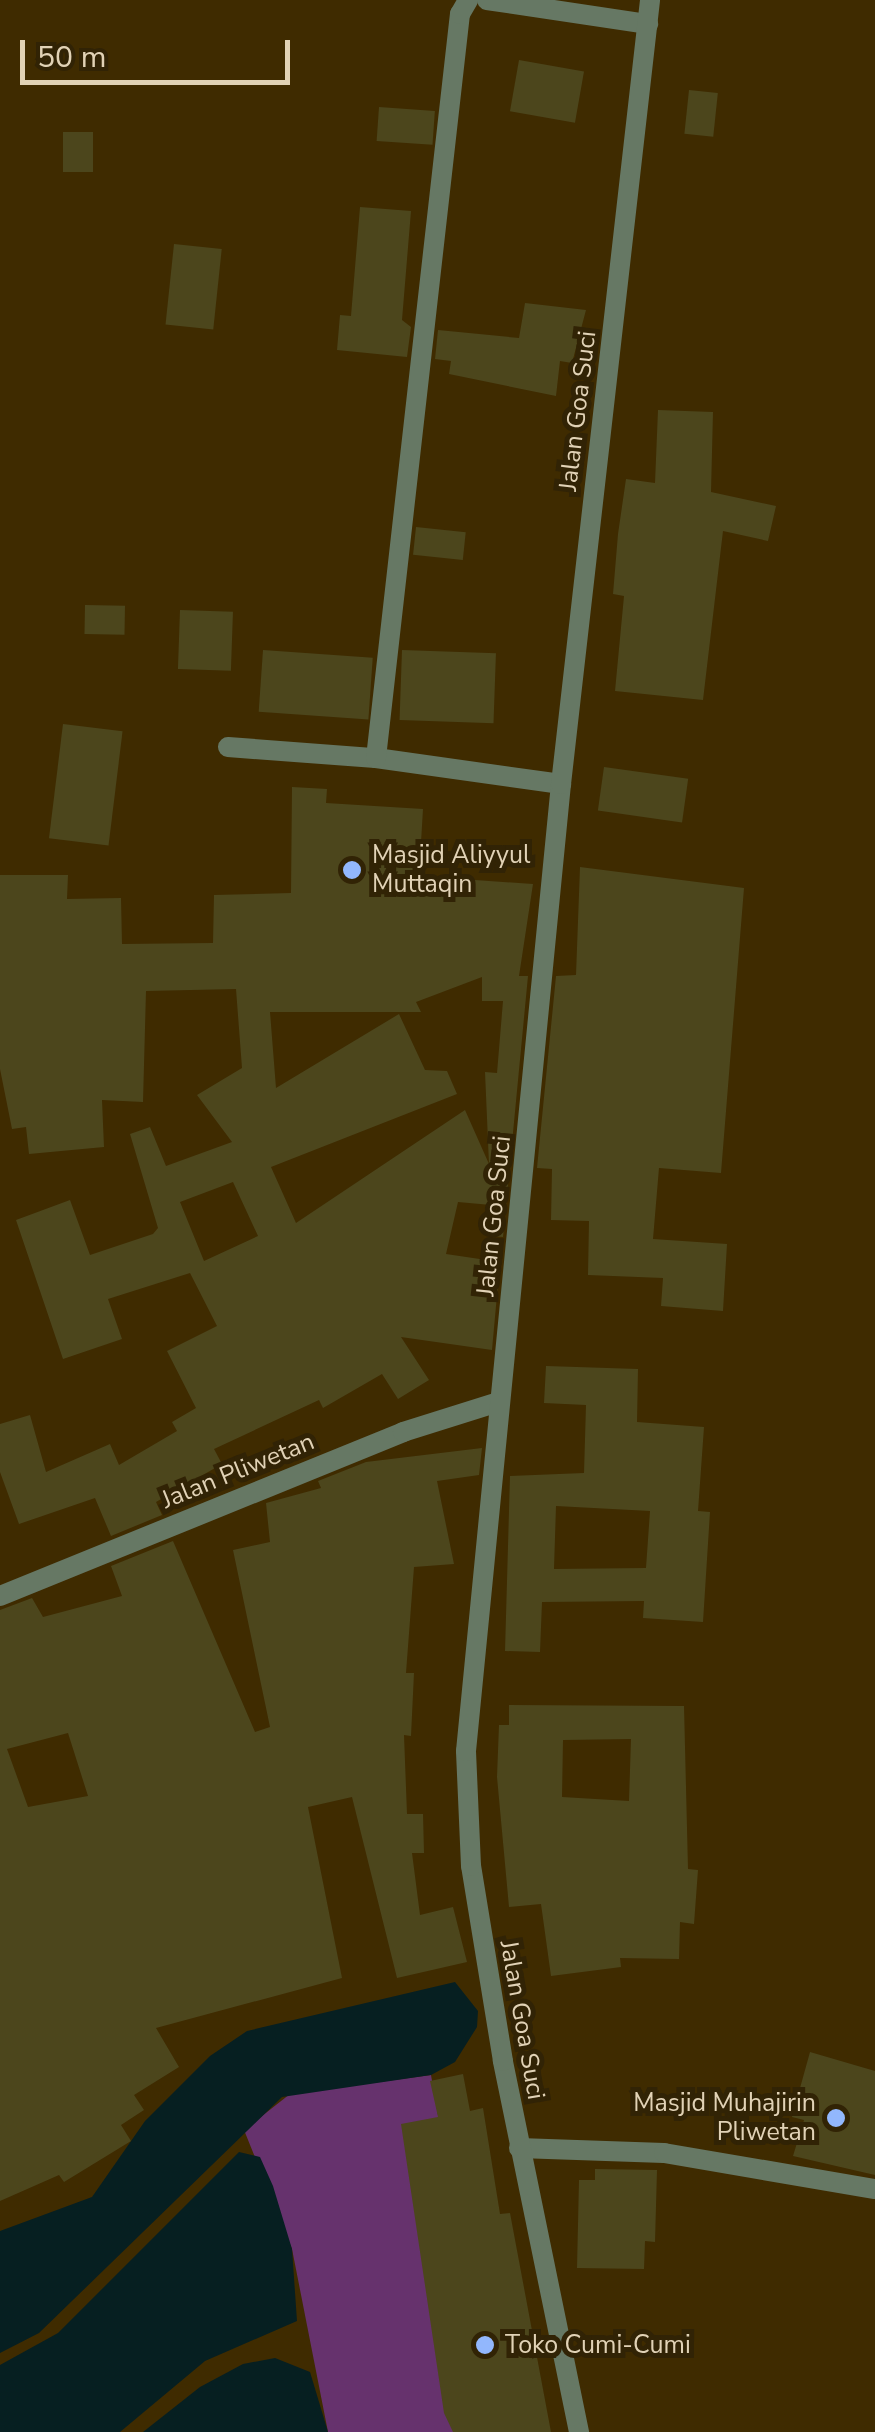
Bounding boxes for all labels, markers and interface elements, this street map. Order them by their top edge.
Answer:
scale bar [25,20,295,82]
text: 50 m [37,37,106,78]
street label: Jalan Goa Suci [553,329,603,493]
place label: Masjid Aliyyul Muttaqin [372,841,530,900]
marker: Masjid Aliyyul Muttaqin [341,859,363,881]
street label: Jalan Goa Suci [471,1134,517,1298]
street label: Jalan Pliwetan [157,1427,319,1515]
street label: Jalan Goa Suci [493,1938,551,2102]
place label: Masjid Muhajirin Pliwetan [633,2089,816,2148]
marker: Masjid Muhajirin Pliwetan [825,2107,847,2129]
place label: Toko Cumi-Cumi [505,2330,691,2360]
marker: Toko Cumi-Cumi [474,2334,496,2356]

